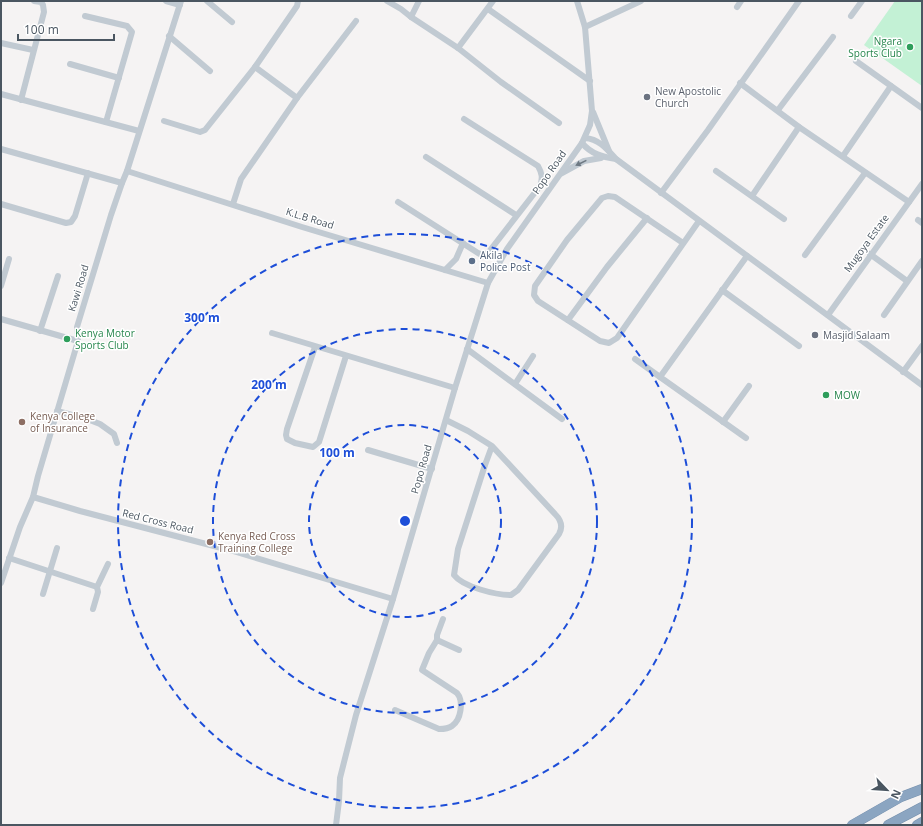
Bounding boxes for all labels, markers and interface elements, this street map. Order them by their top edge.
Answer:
scale bar [18,16,114,42]
text: 100 m [24,21,59,38]
place label: Ngara Sports Club [848,34,902,60]
marker: Ngara Sports Club [905,42,915,52]
place label: New Apostolic Church [655,84,721,110]
marker: New Apostolic Church [642,92,652,102]
street label: Popo Road [529,147,569,197]
one-way arrow [575,160,587,166]
street label: K.L.B Road [284,204,336,232]
street label: Mugoya Estate [840,211,892,275]
place label: Akila Police Post [480,248,531,274]
marker: Akila Police Post [467,256,477,266]
street label: Kawi Road [64,263,92,313]
text: 300 m [184,309,220,326]
place label: Kenya Motor Sports Club [75,326,135,352]
place label: Masjid Salaam [823,328,890,342]
marker: Masjid Salaam [810,330,820,340]
marker: Kenya Motor Sports Club [62,334,72,344]
text: 200 m [251,376,287,393]
place label: MOW [834,388,861,402]
marker: MOW [821,390,831,400]
place label: Kenya College of Insurance [30,409,95,435]
marker: Kenya College of Insurance [17,417,27,427]
street label: Popo Road [407,443,435,495]
text: 100 m [319,444,355,461]
street label: Red Cross Road [121,505,195,537]
centre of rings [398,514,412,528]
place label: Kenya Red Cross Training College [218,529,296,555]
marker: Kenya Red Cross Training College [205,537,215,547]
north arrow [867,770,907,810]
text: N [888,787,905,802]

